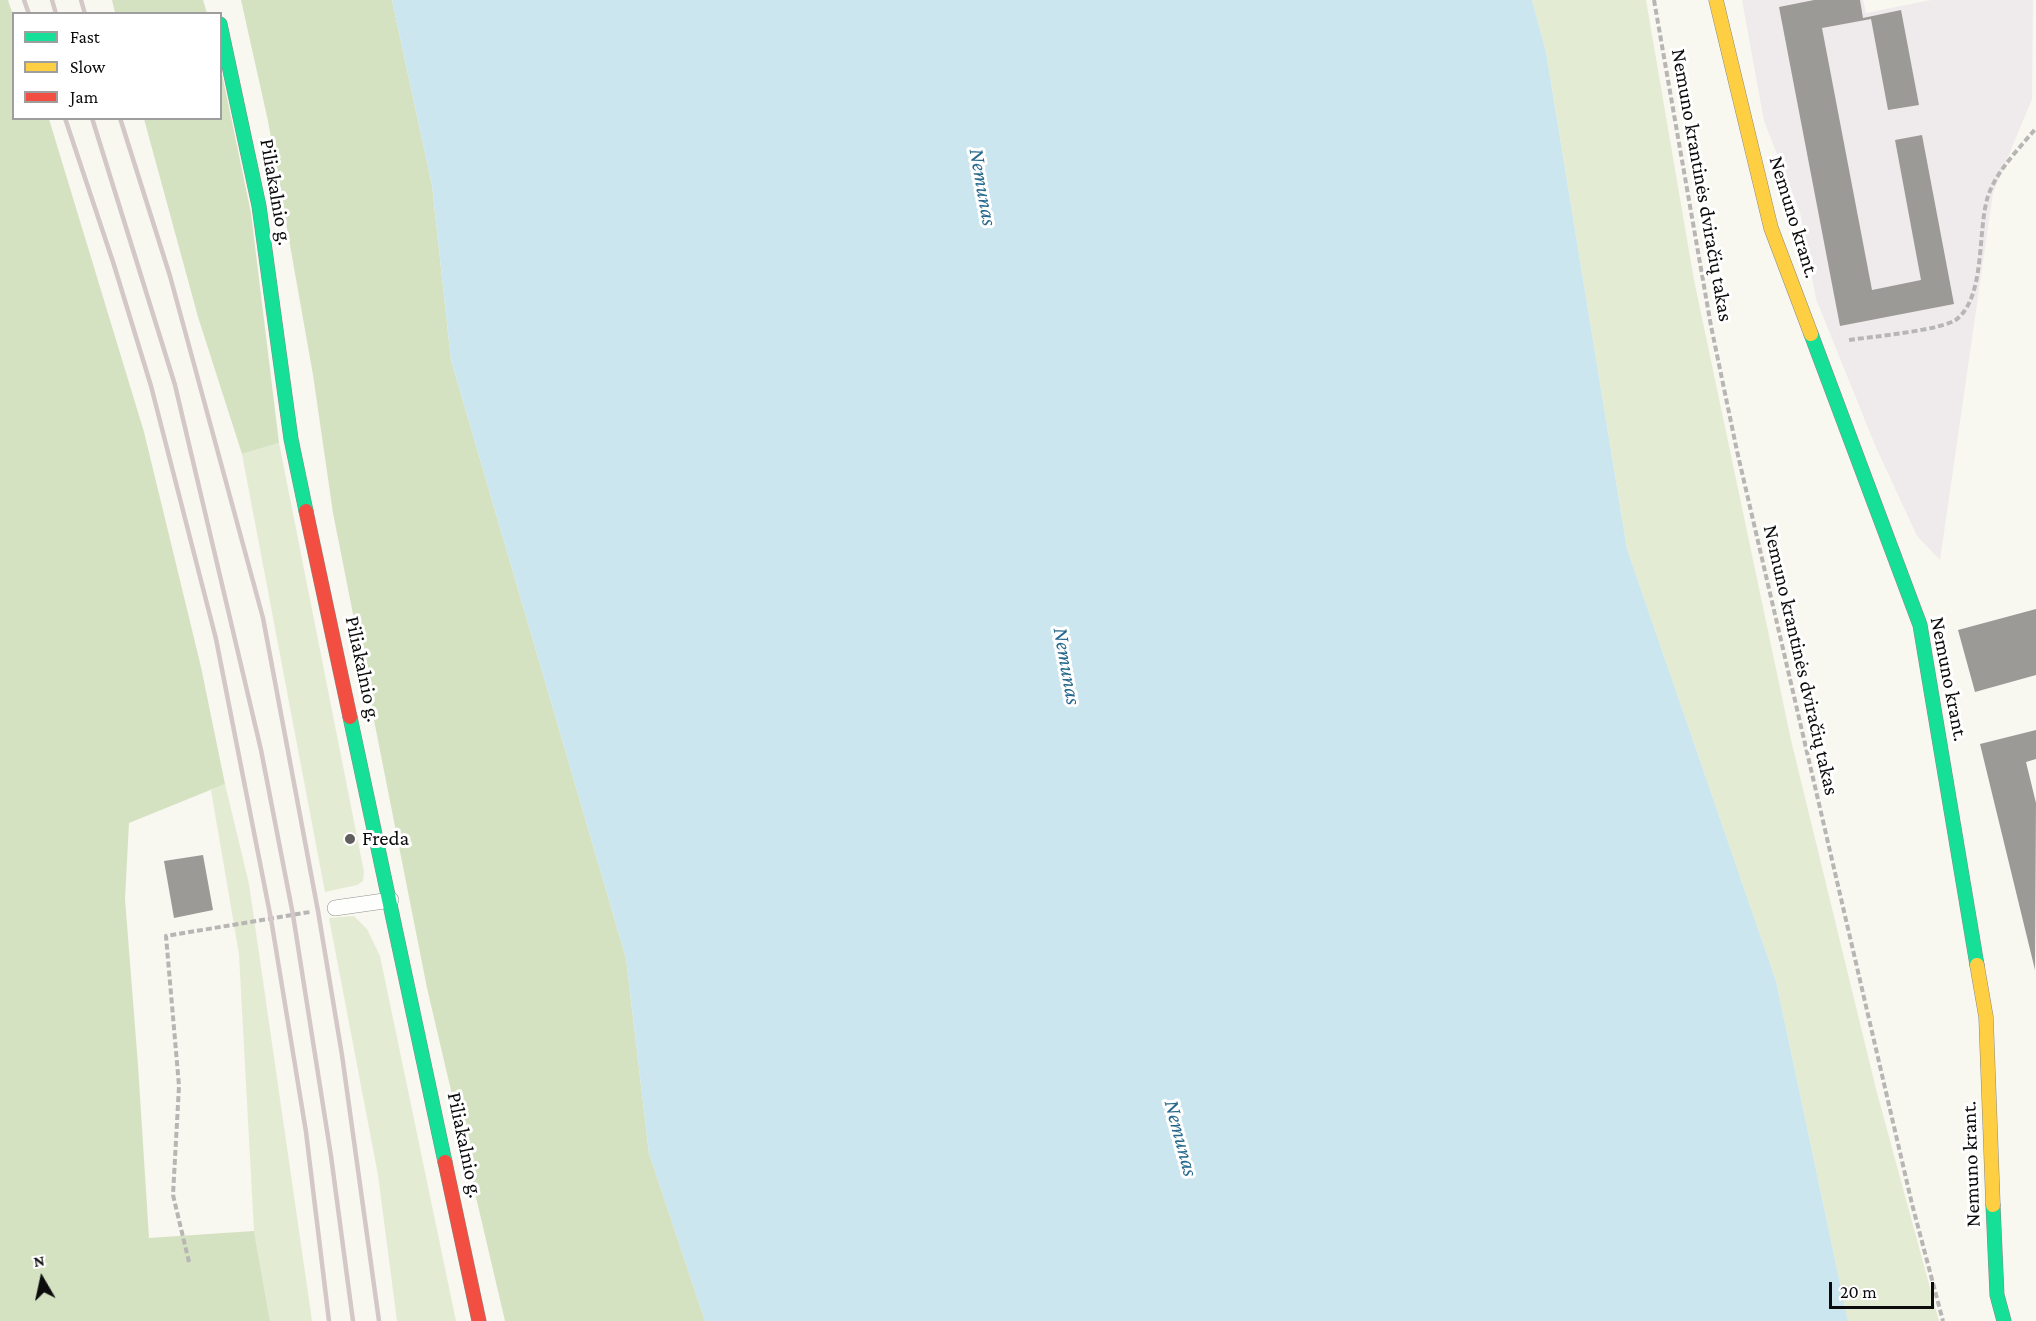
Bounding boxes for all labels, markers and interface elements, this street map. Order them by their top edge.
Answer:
legend [12,12,222,120]
text: Fast [70,27,100,47]
street label: Nemuno krantinės dviračių takas [1666,47,1738,323]
text: Slow [70,57,105,77]
text: Jam [70,87,98,107]
street label: Piliakalnio g. [254,137,298,247]
water label: Nemunas [963,146,1003,228]
street label: Nemuno krant. [1763,153,1825,281]
street label: Nemuno krantinės dviračių takas [1758,522,1844,798]
street label: Piliakalnio g. [339,614,387,724]
street label: Nemuno krant. [1925,615,1973,743]
water label: Nemunas [1047,625,1087,707]
place label: Freda [362,826,409,852]
marker: Freda [343,832,357,846]
street label: Piliakalnio g. [441,1090,489,1200]
water label: Nemunas [1158,1097,1204,1179]
street label: Nemuno krant. [1956,1100,1986,1228]
north arrow [12,1249,72,1309]
text: N [32,1251,46,1270]
scale bar [1832,1270,1937,1308]
text: 20 m [1840,1282,1877,1302]

